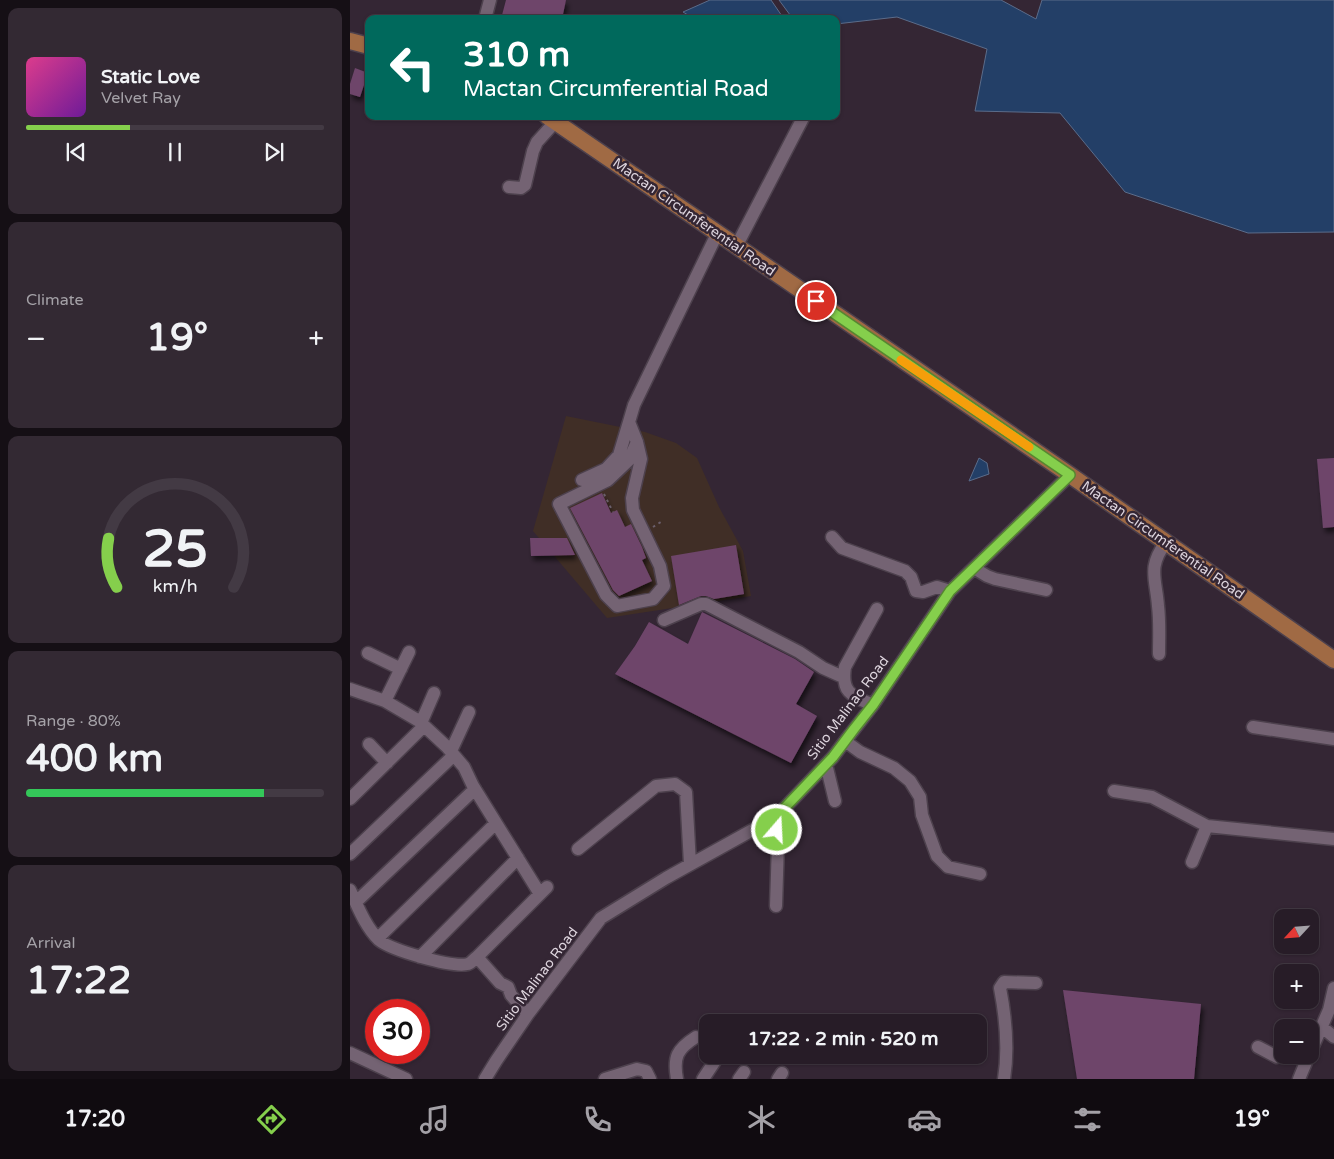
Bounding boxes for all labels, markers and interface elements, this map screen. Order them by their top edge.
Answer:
text: 310 m [463,34,570,76]
icon: left [380,35,445,100]
text: Static Love [101,66,200,88]
text: Mactan Circumferential Road [463,76,769,102]
text: Velvet Ray [101,88,181,108]
icon: previous [62,138,90,166]
icon: pause [161,138,189,166]
icon: next [260,138,288,166]
street label: Mactan Circumferential Road [609,154,779,280]
pin [795,280,837,322]
icon: arrive [802,287,830,315]
text: Climate [26,290,84,310]
text: 19° [146,315,208,361]
text: − [26,322,46,356]
text: + [308,322,324,356]
street label: Mactan Circumferential Road [1078,477,1248,603]
text: 25 [142,518,208,581]
text: km/h [153,576,197,597]
street label: Sitio Malinao Road [804,653,892,763]
text: Range · 80% [26,711,121,731]
text: 400 km [26,736,163,782]
position arrow [750,803,802,855]
north arrow [1274,909,1319,954]
map controls [1274,909,1319,1064]
street label: Sitio Malinao Road [493,924,581,1034]
text: Arrival [26,933,75,953]
text: 17:22 [26,958,131,1004]
button: + [1274,964,1319,1009]
speed limit sign: 30 [365,999,430,1064]
button: − [1274,1019,1319,1064]
text: 17:22 · 2 min · 520 m [747,1028,939,1050]
icon: directions [254,1102,289,1137]
icon: music [417,1102,452,1137]
icon: phone [580,1102,615,1137]
icon: climate [744,1102,779,1137]
icon: car [907,1102,942,1137]
icon: filters [1070,1102,1105,1137]
text: 17:20 [64,1106,125,1132]
text: 19° [1234,1106,1270,1132]

